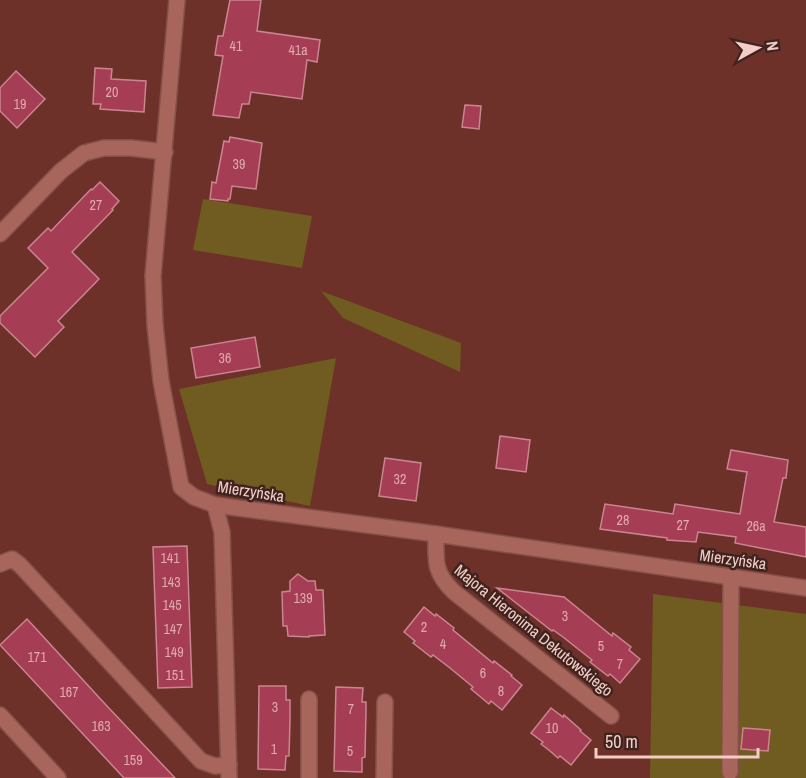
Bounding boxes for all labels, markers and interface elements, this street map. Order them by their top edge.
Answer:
north arrow [728,18,788,78]
house number: 41 [230,37,243,55]
text: N [761,40,784,52]
house number: 41a [288,41,308,59]
house number: 20 [106,83,118,101]
house number: 19 [14,95,26,113]
house number: 39 [233,155,245,173]
house number: 27 [90,196,102,214]
house number: 36 [219,349,231,367]
house number: 32 [394,470,406,488]
street label: Mierzyńska [216,475,287,507]
house number: 28 [617,511,629,529]
house number: 27 [677,516,689,534]
house number: 26a [746,517,766,535]
street label: Mierzyńska [698,543,768,575]
house number: 141 [160,549,180,567]
street label: Majora Hieronima Dekutowskiego [450,559,618,701]
house number: 143 [161,573,181,591]
house number: 139 [293,589,313,607]
house number: 145 [162,596,182,614]
house number: 3 [562,607,568,625]
house number: 2 [421,618,427,636]
house number: 147 [163,620,183,638]
house number: 4 [440,635,447,653]
house number: 5 [598,637,604,655]
house number: 149 [164,643,184,661]
house number: 171 [27,648,47,666]
house number: 7 [617,655,623,673]
house number: 6 [480,664,486,682]
house number: 151 [165,666,185,684]
house number: 8 [498,682,504,700]
house number: 167 [59,683,79,701]
house number: 3 [272,698,278,716]
house number: 7 [348,700,354,718]
house number: 163 [91,717,111,735]
house number: 10 [546,719,558,737]
scale bar [596,721,758,759]
text: 50 m [605,729,638,754]
house number: 1 [271,740,278,758]
house number: 5 [347,742,353,760]
house number: 159 [123,751,143,769]

